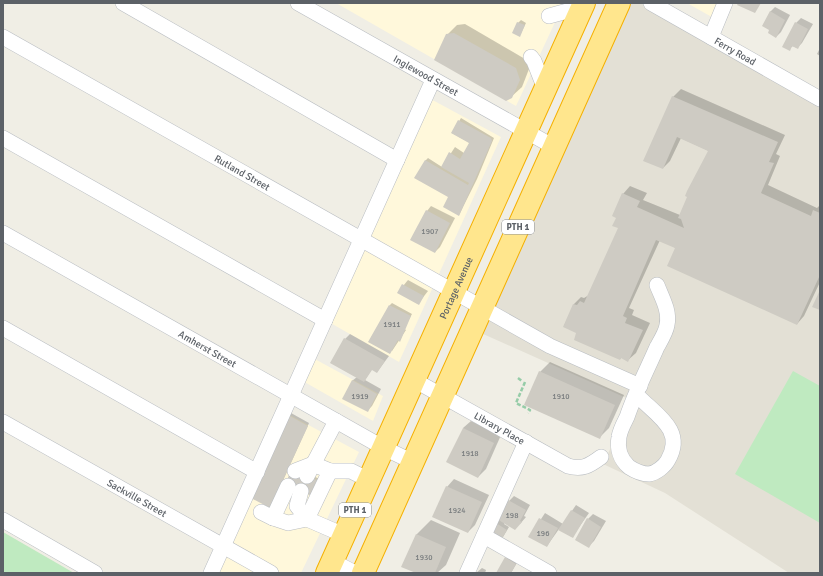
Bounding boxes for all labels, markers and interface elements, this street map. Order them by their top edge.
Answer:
street label: Ferry Road [712,35,758,68]
street label: Inglewood Street [391,53,461,99]
street label: Rutland Street [212,153,272,194]
road number: PTH 1 [502,220,534,234]
house number: 1907 [421,226,439,236]
street label: Portage Avenue [437,255,476,321]
house number: 1911 [383,319,401,329]
street label: Amherst Street [176,328,239,371]
house number: 1919 [351,391,369,401]
house number: 1910 [552,391,570,401]
street label: Library Place [472,410,526,448]
house number: 1918 [461,448,479,458]
street label: Sackville Street [105,477,169,520]
road number: PTH 1 [339,503,371,517]
house number: 1924 [448,505,466,515]
house number: 198 [506,510,518,520]
house number: 196 [537,528,549,538]
house number: 1930 [415,552,433,562]

